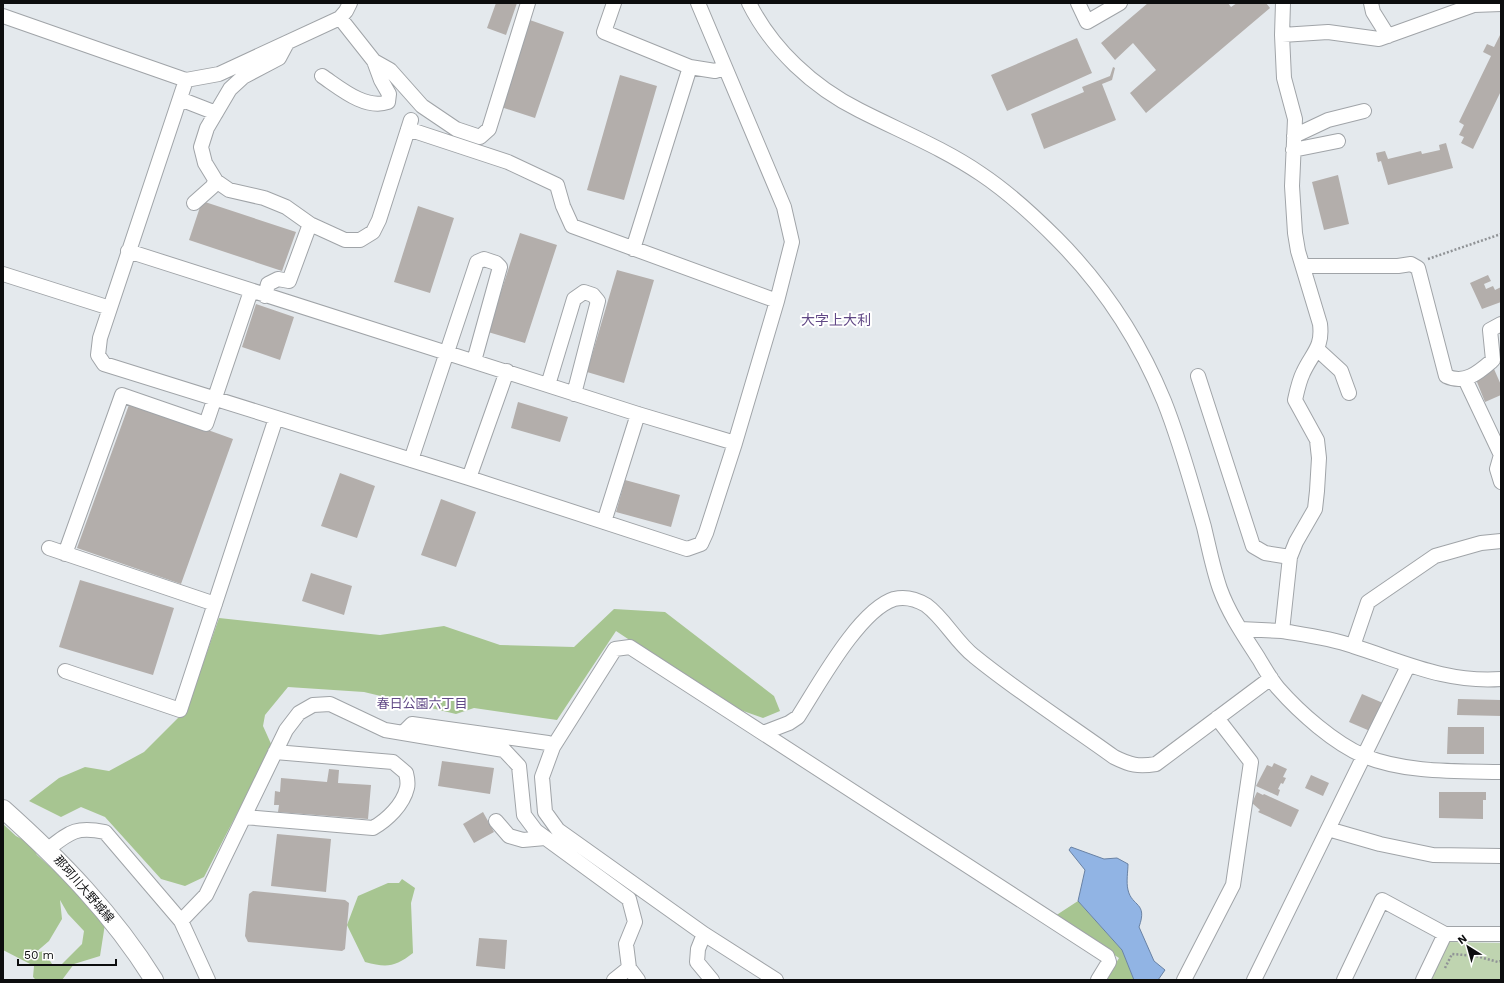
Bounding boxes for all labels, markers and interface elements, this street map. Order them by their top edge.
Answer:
district label: 大字上大利 [801,312,871,328]
district label: 春日公園六丁目 [376,696,468,711]
street label: 那珂川大野城線 [51,853,117,925]
north arrow [1448,927,1488,967]
text: N [1455,932,1469,947]
scale bar [18,941,116,967]
text: 50 m [24,948,54,962]

